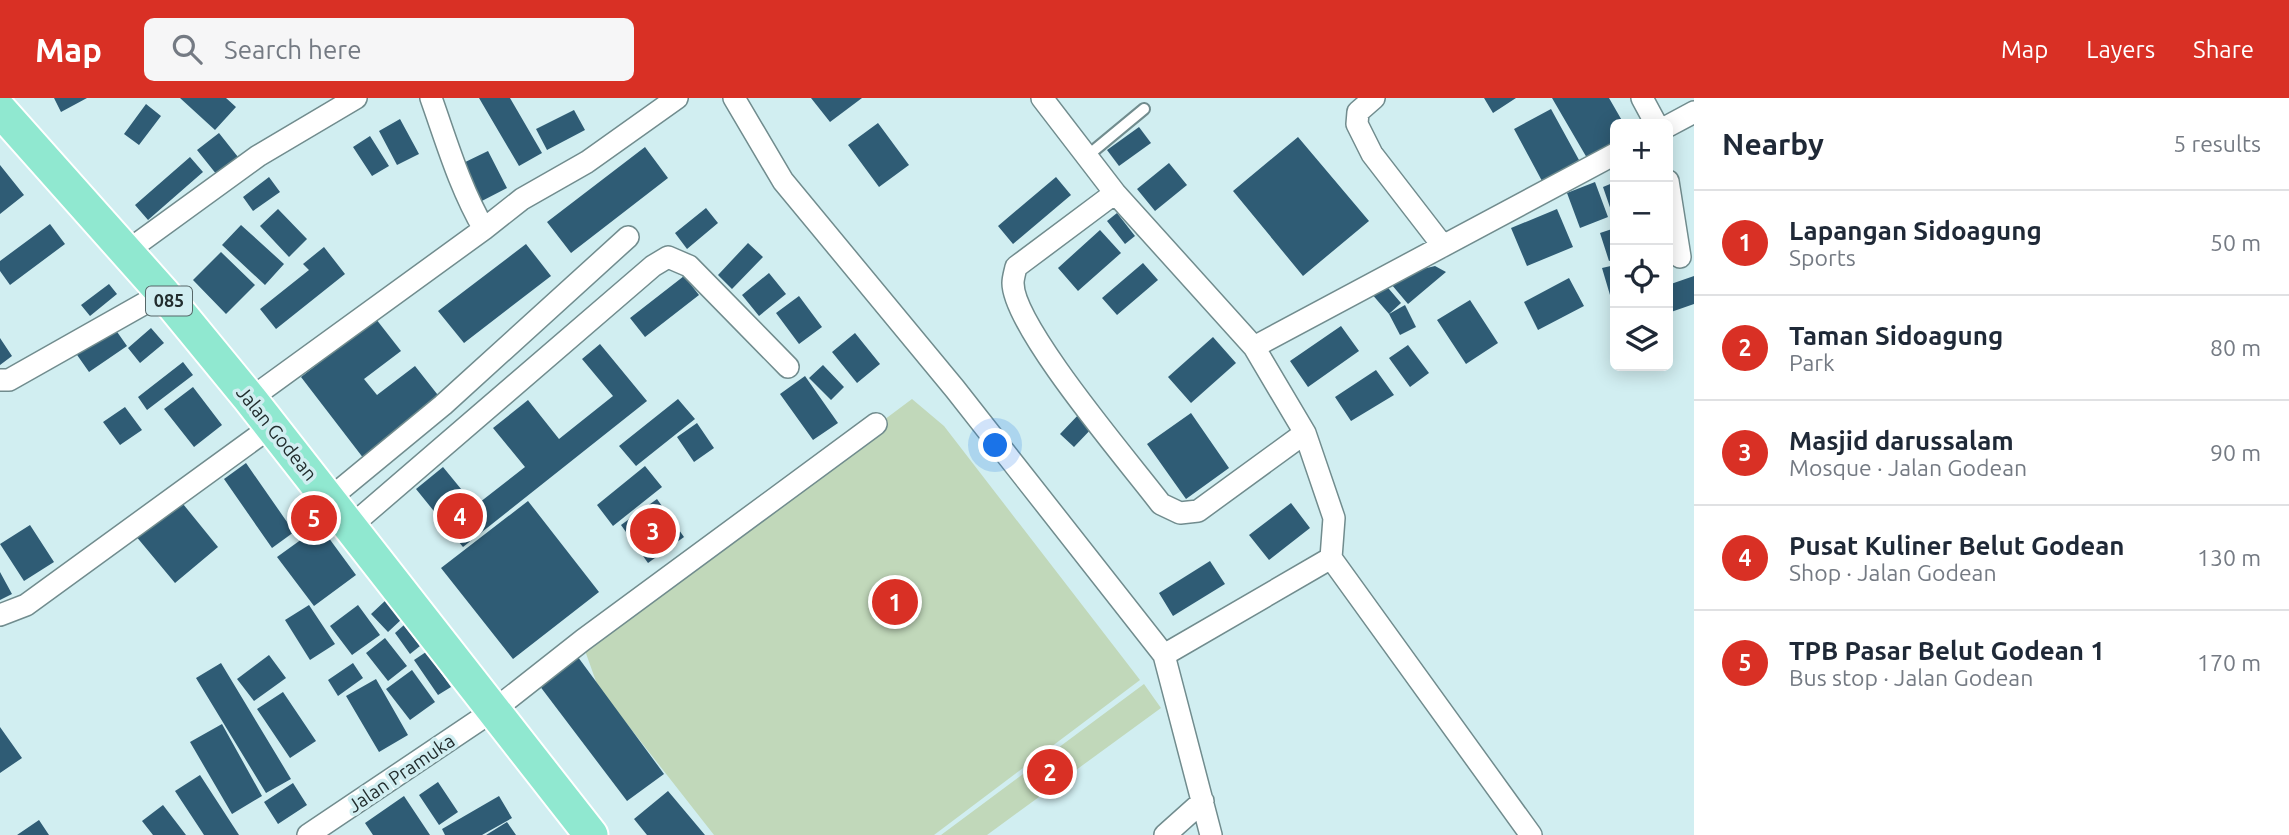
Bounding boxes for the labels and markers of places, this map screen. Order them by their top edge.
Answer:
pin: 4 [437,490,483,542]
pin: 5 [291,492,337,544]
pin: 3 [630,505,676,557]
pin: 1 [872,576,918,628]
pin: 2 [1027,746,1073,798]

